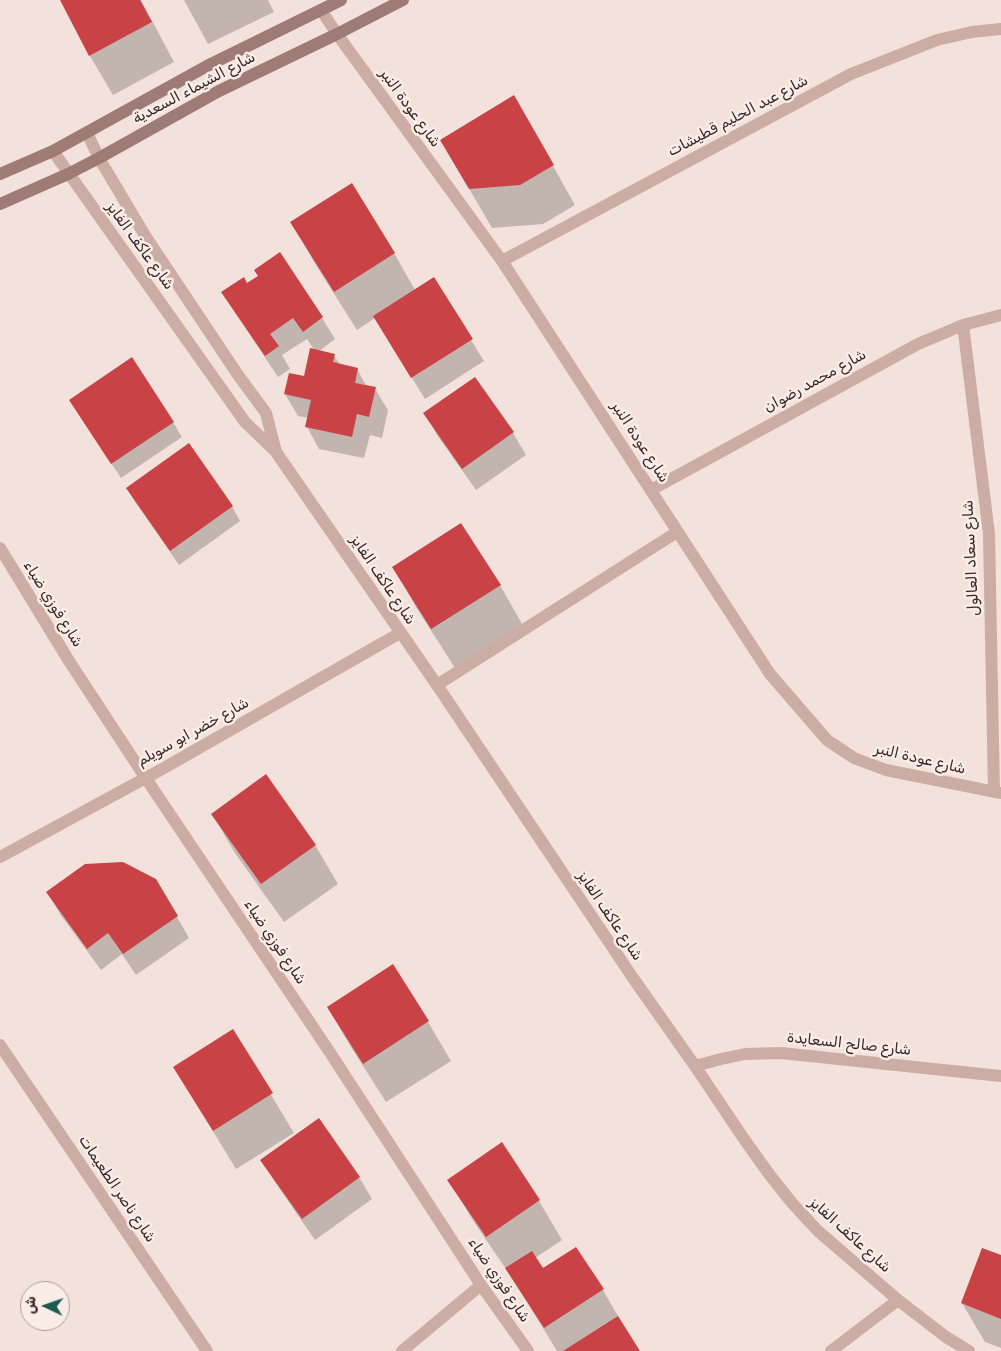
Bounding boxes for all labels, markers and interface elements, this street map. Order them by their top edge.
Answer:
street label: شارع الشيماء السعدية [130,48,258,128]
street label: شارع عودة النبر [375,65,445,151]
street label: شارع عبد الحليم قطيشات [665,71,811,161]
street label: شارع عاكف الفايز [102,199,178,293]
street label: شارع محمد رضوان [761,345,869,417]
street label: شارع عودة النبر [607,398,673,486]
street label: شارع سعاد العالول [959,500,983,616]
street label: شارع عاكف الفايز [346,532,420,628]
street label: شارع فوزي ضياء [19,557,87,651]
street label: شارع خضر ابو سويلم [134,694,252,770]
street label: شارع عودة النبر [873,740,967,778]
street label: شارع عاكف الفايز [573,868,647,964]
street label: شارع فوزي ضياء [240,896,310,988]
street label: شارع صالح السعايدة [786,1029,912,1059]
street label: شارع ناصر الطعيمات [75,1132,159,1246]
street label: شارع عاكف الفايز [805,1194,895,1276]
street label: شارع فوزي ضياء [464,1234,534,1326]
north arrow [20,1281,70,1331]
text: ش [22,1296,39,1315]

